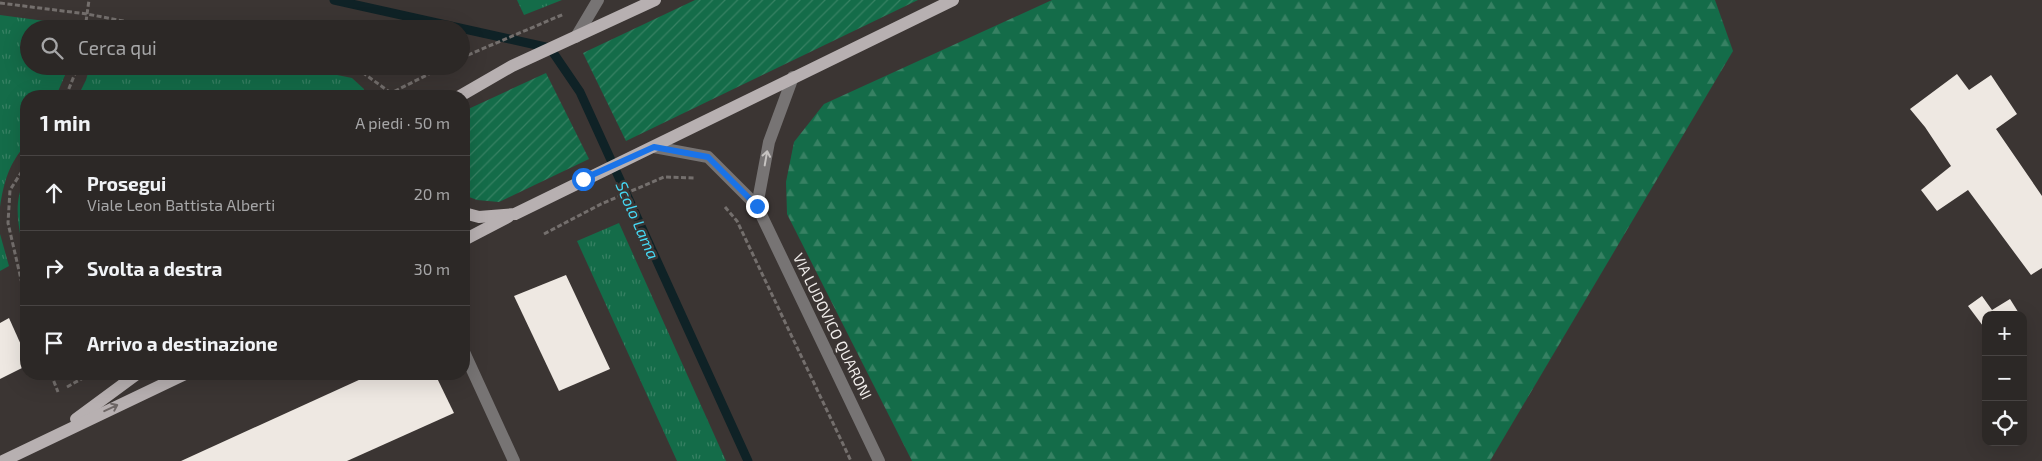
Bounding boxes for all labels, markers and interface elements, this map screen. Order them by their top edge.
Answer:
search box [20,20,470,75]
icon: search [38,34,66,62]
text: Cerca qui [78,36,157,59]
text: 1 min [40,110,91,135]
text: A piedi · 50 m [355,113,450,132]
one-way arrow [761,150,771,166]
route start [572,168,595,191]
text: Prosegui [87,172,166,195]
water label: Scolo Lama [612,178,664,262]
icon: ahead [40,179,68,207]
text: 20 m [414,184,450,203]
text: Viale Leon Battista Alberti [87,195,275,214]
route end [746,195,769,218]
street label: VIA LUDOVICO QUARONI [789,250,876,403]
icon: right [40,254,68,282]
text: Svolta a destra [87,257,222,280]
text: 30 m [414,259,450,278]
map controls [1982,311,2027,446]
button: + [1982,311,2027,356]
icon: arrive [40,329,68,357]
text: Arrivo a destinazione [87,332,278,355]
button: − [1982,356,2027,401]
button: locate [1982,401,2027,446]
one-way arrow [103,403,118,413]

